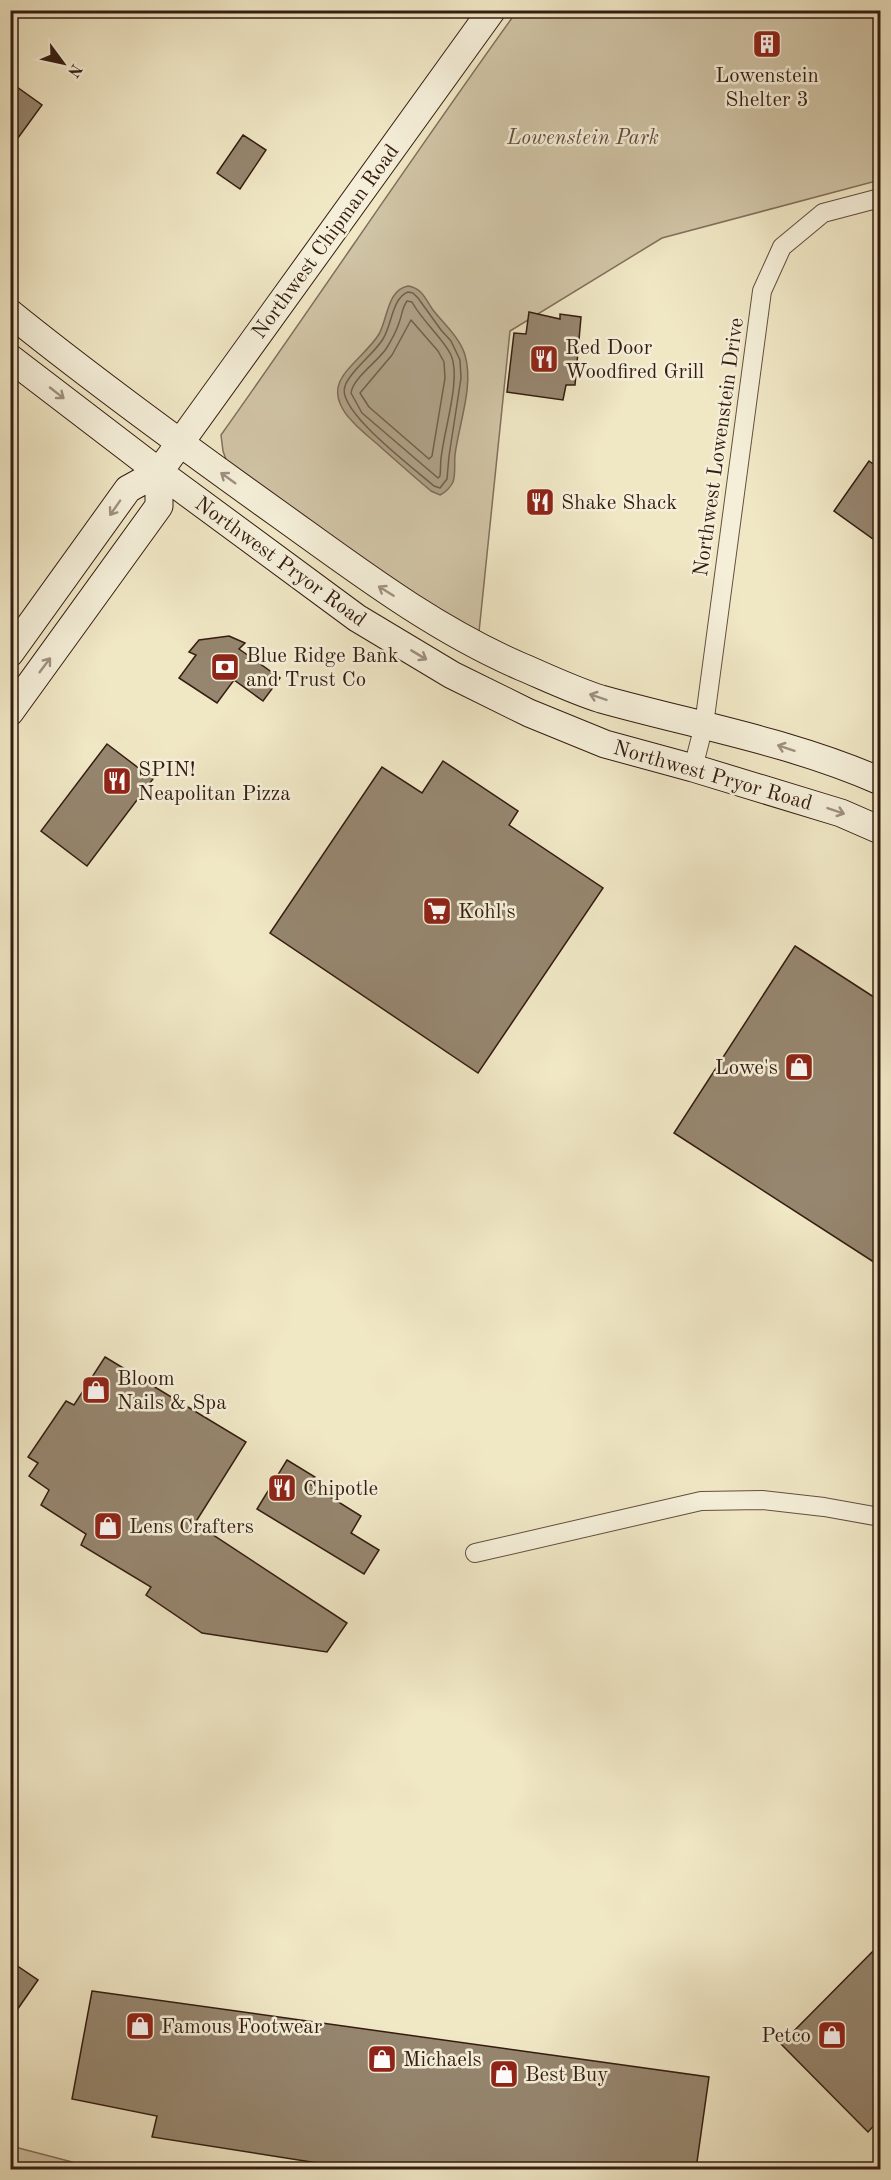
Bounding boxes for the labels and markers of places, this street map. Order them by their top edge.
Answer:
building icon: Lowenstein Shelter 3 [751,28,783,60]
place label: Lowenstein Shelter 3 [715,66,819,111]
place label: Red Door Woodfired Grill [565,338,705,383]
restaurant icon: Red Door Woodfired Grill [528,343,560,375]
restaurant icon: Shake Shack [524,486,556,518]
place label: Shake Shack [561,493,677,514]
place label: Blue Ridge Bank and Trust Co [246,646,399,691]
bank icon: Blue Ridge Bank and Trust Co [209,651,241,683]
place label: SPIN! Neapolitan Pizza [138,760,291,805]
restaurant icon: SPIN! Neapolitan Pizza [101,765,133,797]
supermarket icon: Kohl's [421,895,453,927]
place label: Kohl's [458,902,516,923]
shop icon: Lowe's [783,1051,815,1083]
place label: Lowe's [715,1058,778,1079]
place label: Bloom Nails & Spa [117,1369,227,1414]
shop icon: Bloom Nails & Spa [80,1374,112,1406]
restaurant icon: Chipotle [266,1472,298,1504]
place label: Chipotle [303,1479,378,1500]
shop icon: Lens Crafters [92,1510,124,1542]
place label: Lens Crafters [129,1517,254,1538]
shop icon: Famous Footwear [124,2010,156,2042]
place label: Famous Footwear [161,2017,323,2038]
shop icon: Petco [816,2019,848,2051]
place label: Petco [761,2026,811,2047]
shop icon: Michaels [366,2043,398,2075]
place label: Michaels [403,2050,482,2071]
shop icon: Best Buy [488,2058,520,2090]
place label: Best Buy [525,2065,608,2086]

